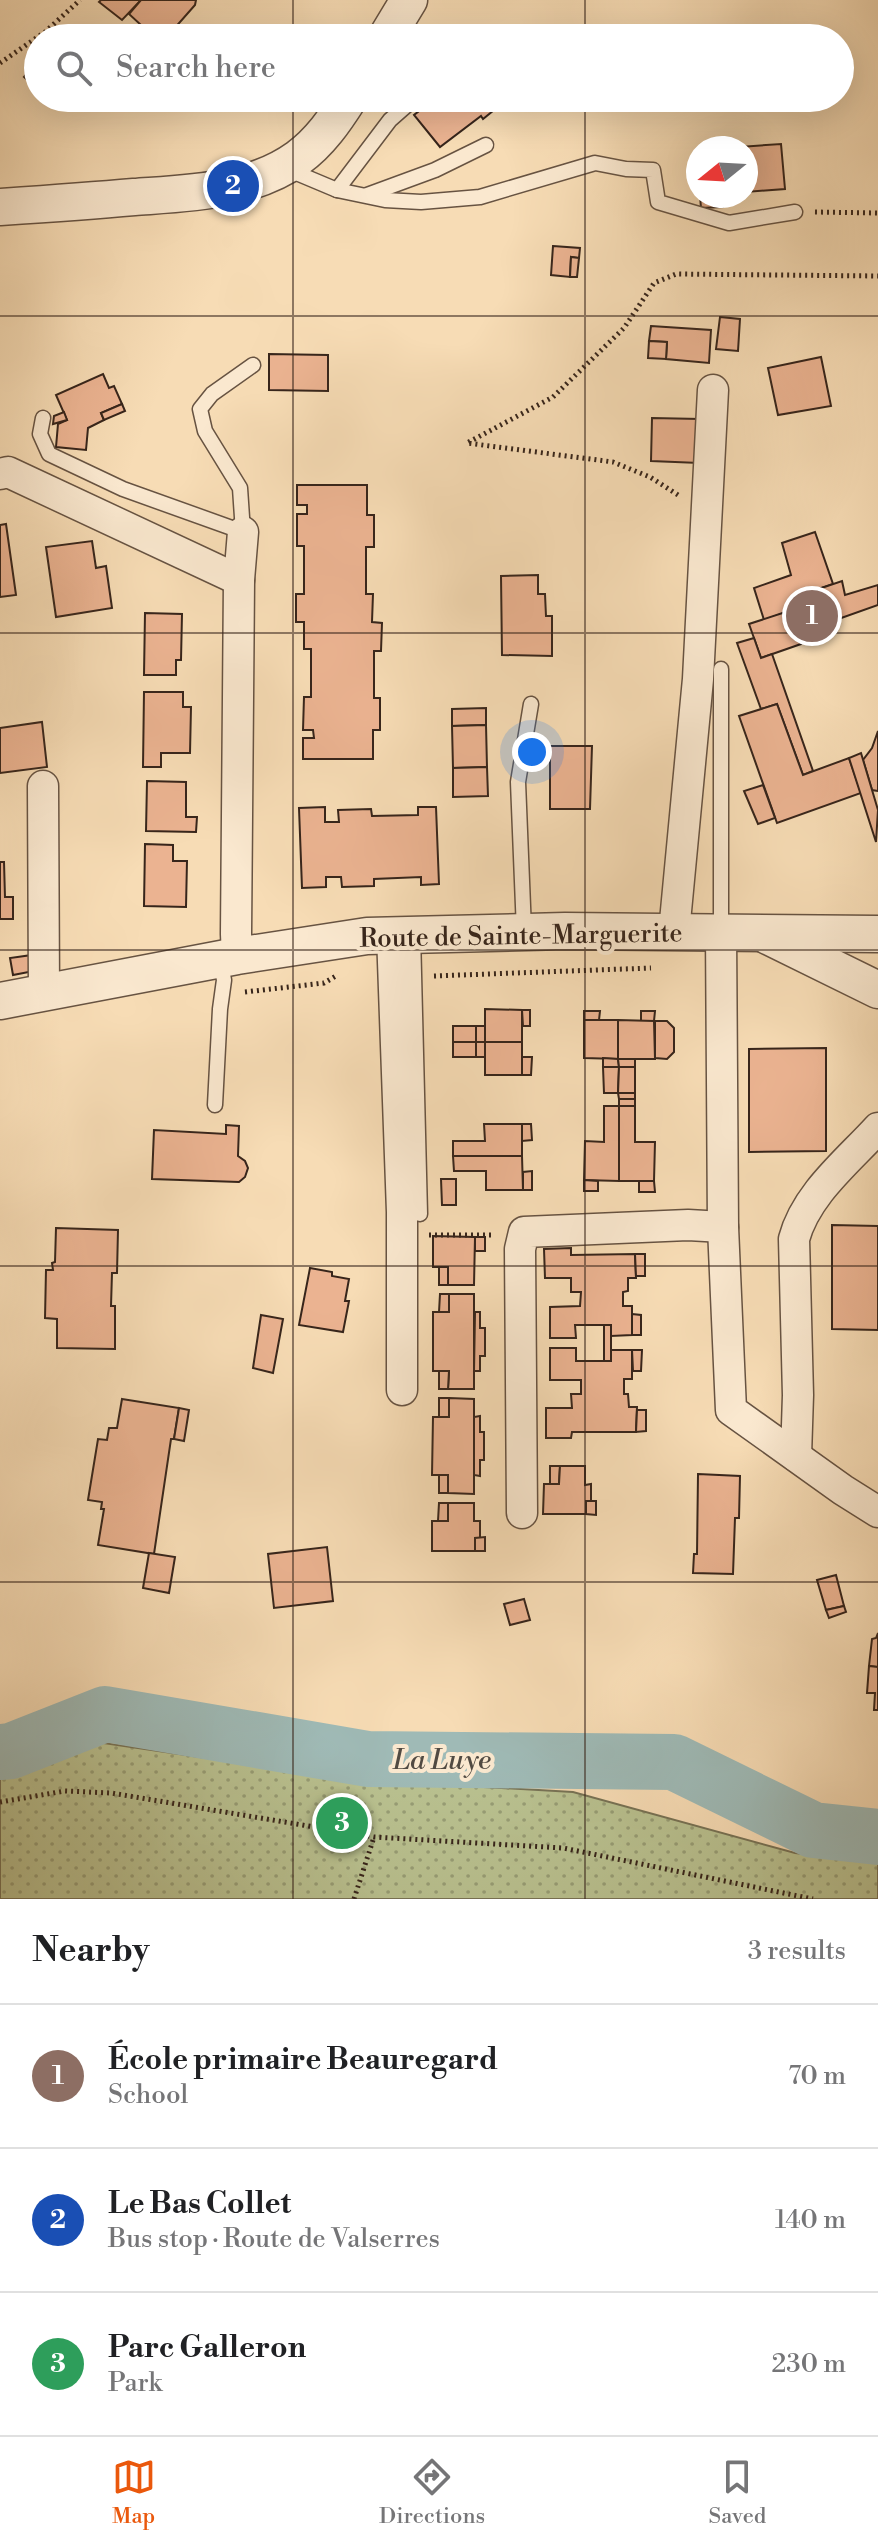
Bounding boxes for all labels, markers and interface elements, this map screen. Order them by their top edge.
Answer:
search box [24,24,854,112]
icon: search [52,46,96,90]
text: Search here [116,49,276,87]
north arrow [686,136,758,208]
pin: 2 [207,156,259,216]
pin: 1 [786,586,838,646]
your location [512,732,552,772]
street label: Route de Sainte-Marguerite [359,917,683,955]
water label: La Luye [392,1743,491,1778]
pin: 3 [316,1793,368,1853]
text: Nearby [32,1930,150,1972]
text: 3 results [748,1935,846,1967]
text: École primaire Beauregard [108,2041,498,2079]
text: 1 [52,2060,64,2092]
text: 70 m [788,2060,846,2092]
text: School [108,2079,188,2111]
text: Le Bas Collet [108,2185,291,2223]
text: 2 [50,2204,66,2236]
text: 140 m [775,2204,846,2236]
text: Bus stop · Route de Valserres [108,2223,440,2255]
text: Parc Galleron [108,2329,306,2367]
text: 3 [50,2348,66,2380]
text: 230 m [771,2348,846,2380]
text: Park [108,2367,162,2399]
tab: Map [112,2455,156,2530]
tab: Directions [379,2455,485,2530]
tab: Saved [709,2455,766,2530]

